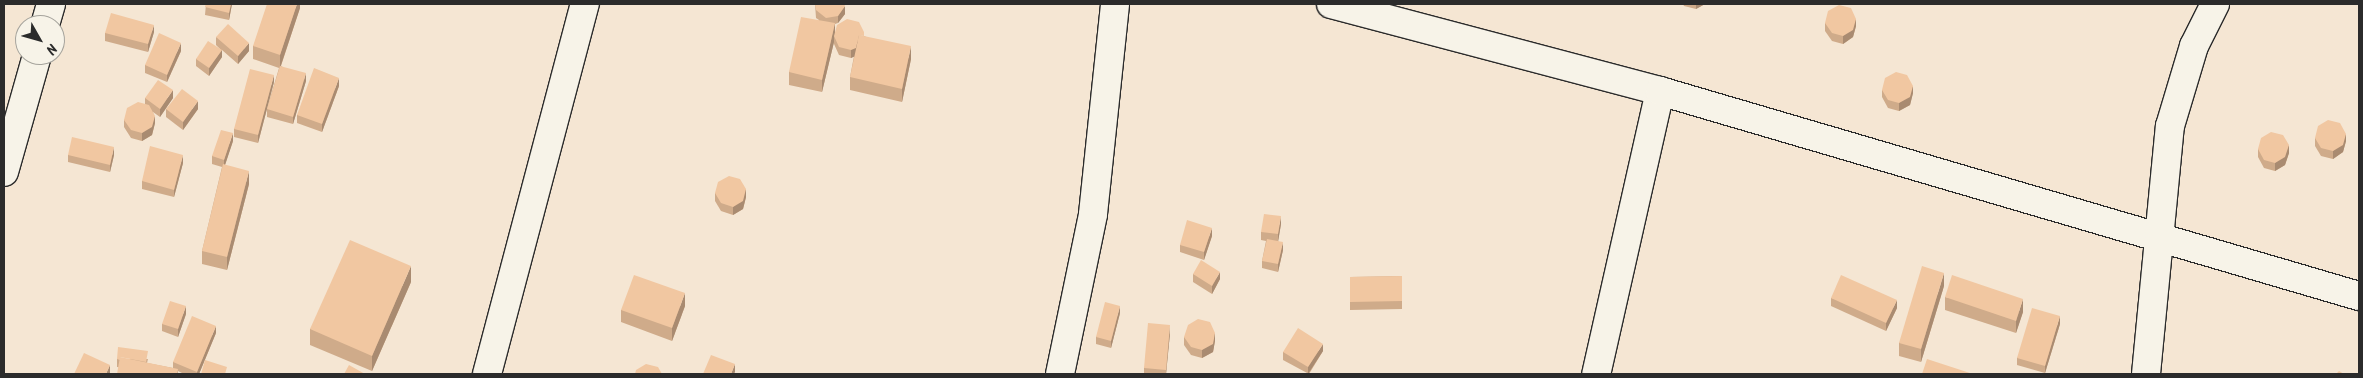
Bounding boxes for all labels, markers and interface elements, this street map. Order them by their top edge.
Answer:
north arrow [15,15,65,65]
text: N [40,38,62,59]

